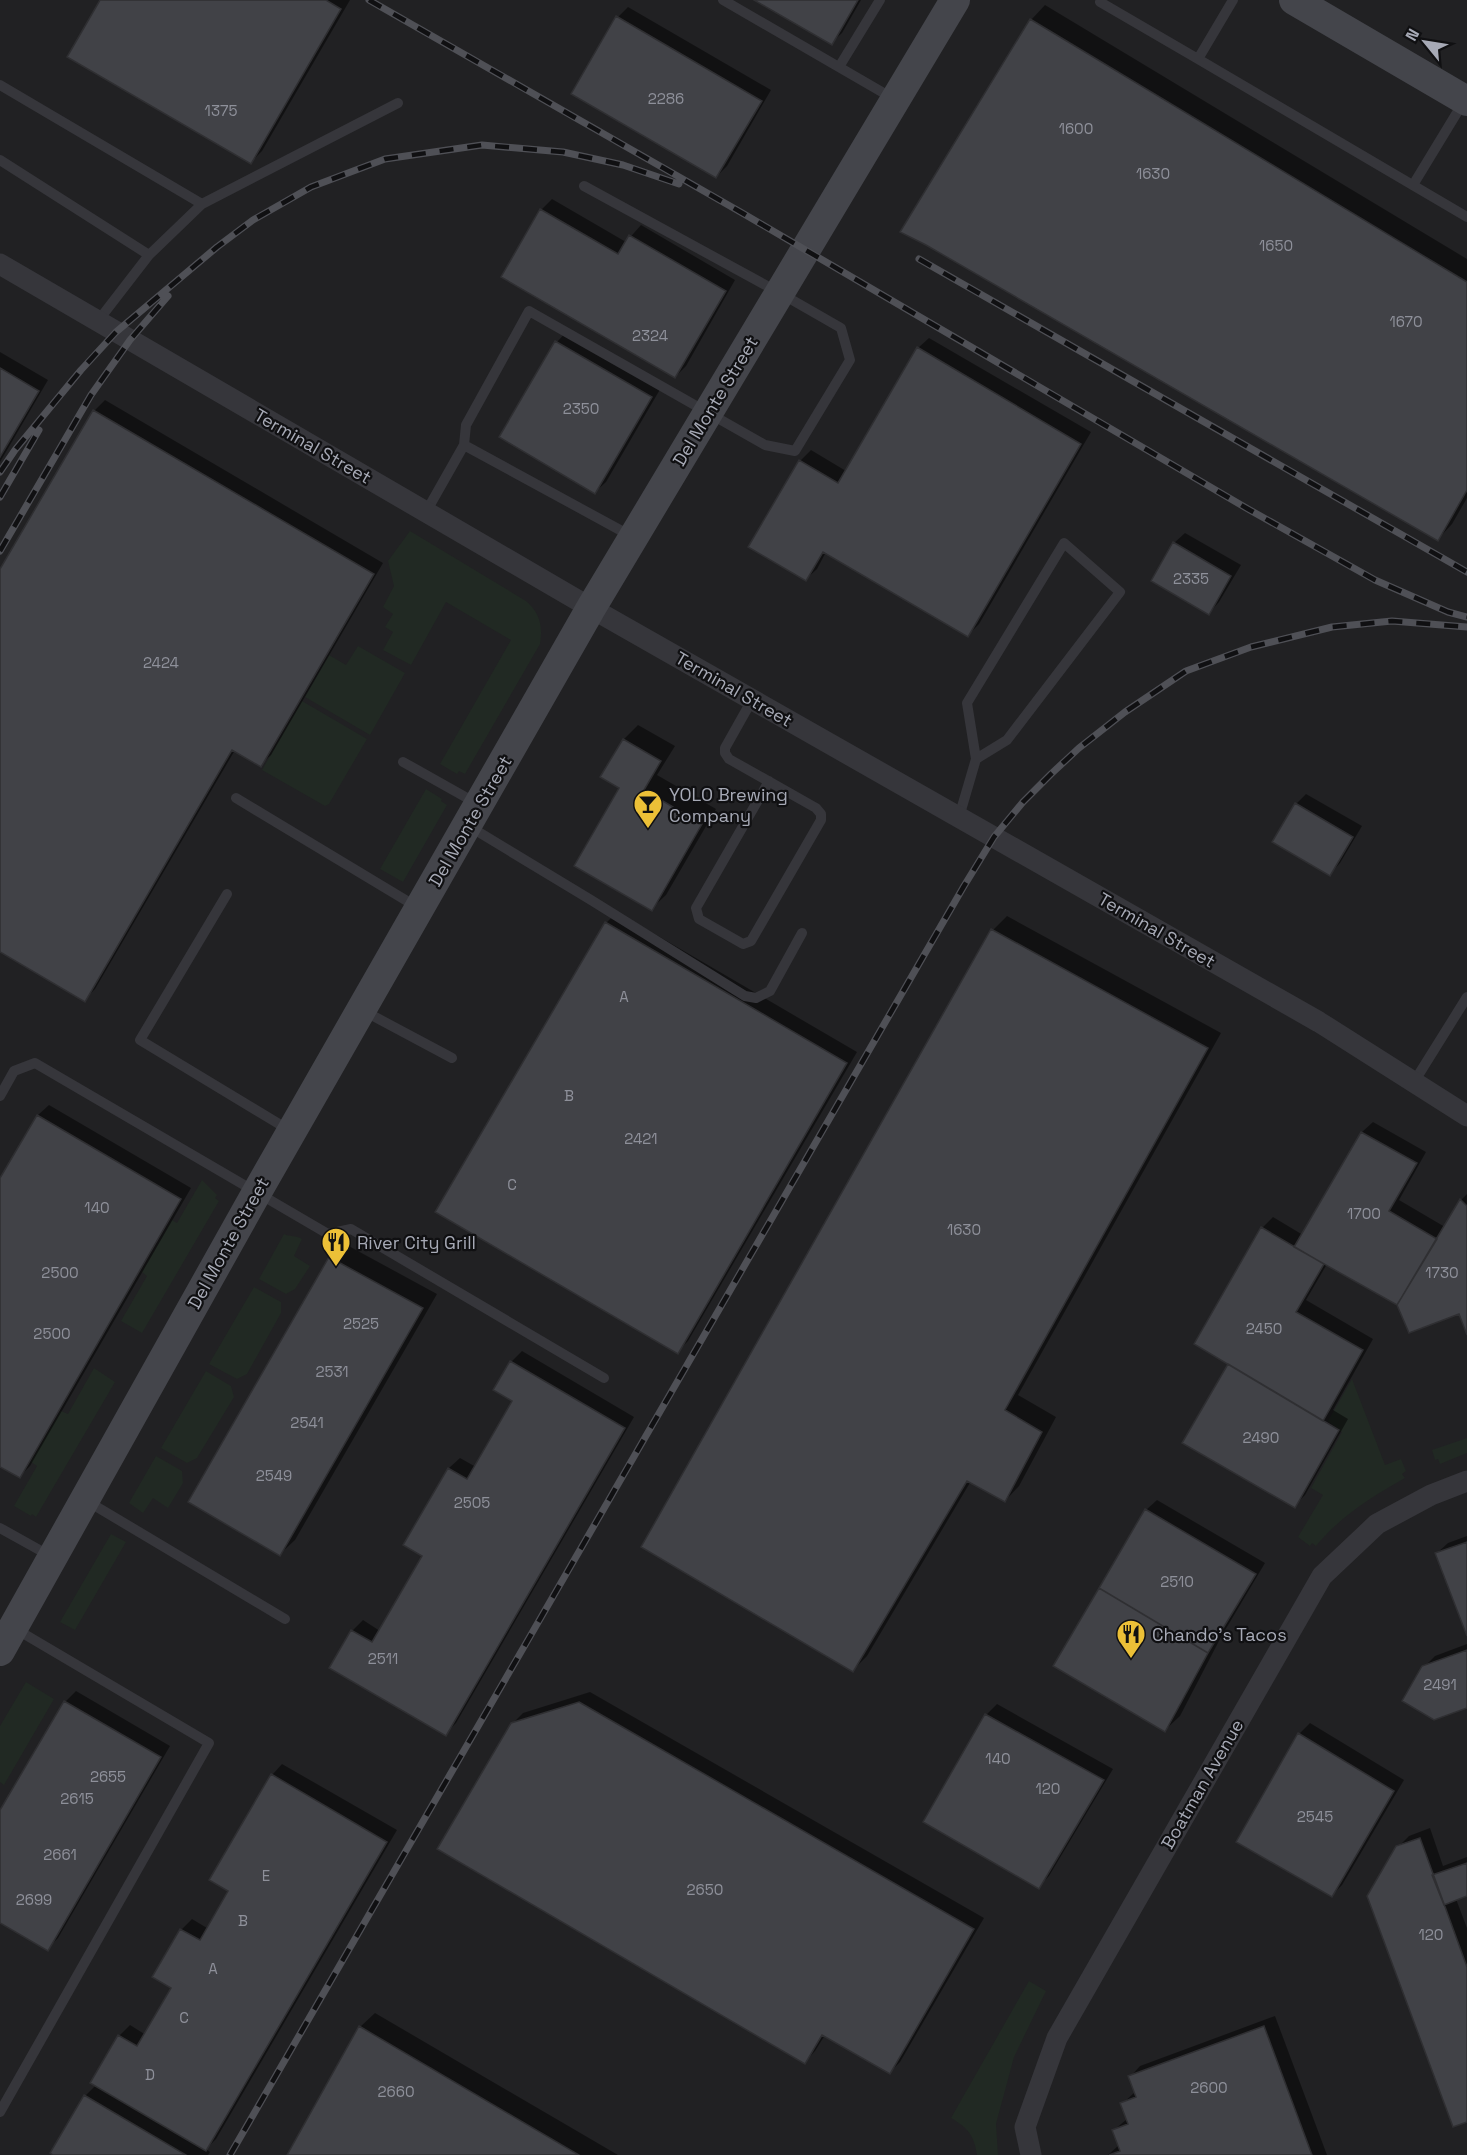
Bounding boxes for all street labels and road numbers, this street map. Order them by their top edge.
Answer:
street label: Del Monte Street [667,332,763,470]
street label: Terminal Street [250,403,376,489]
street label: Terminal Street [671,646,797,732]
street label: Del Monte Street [423,751,517,891]
street label: Terminal Street [1094,887,1220,973]
street label: Del Monte Street [182,1173,274,1313]
street label: Boatman Avenue [1156,1715,1248,1853]

